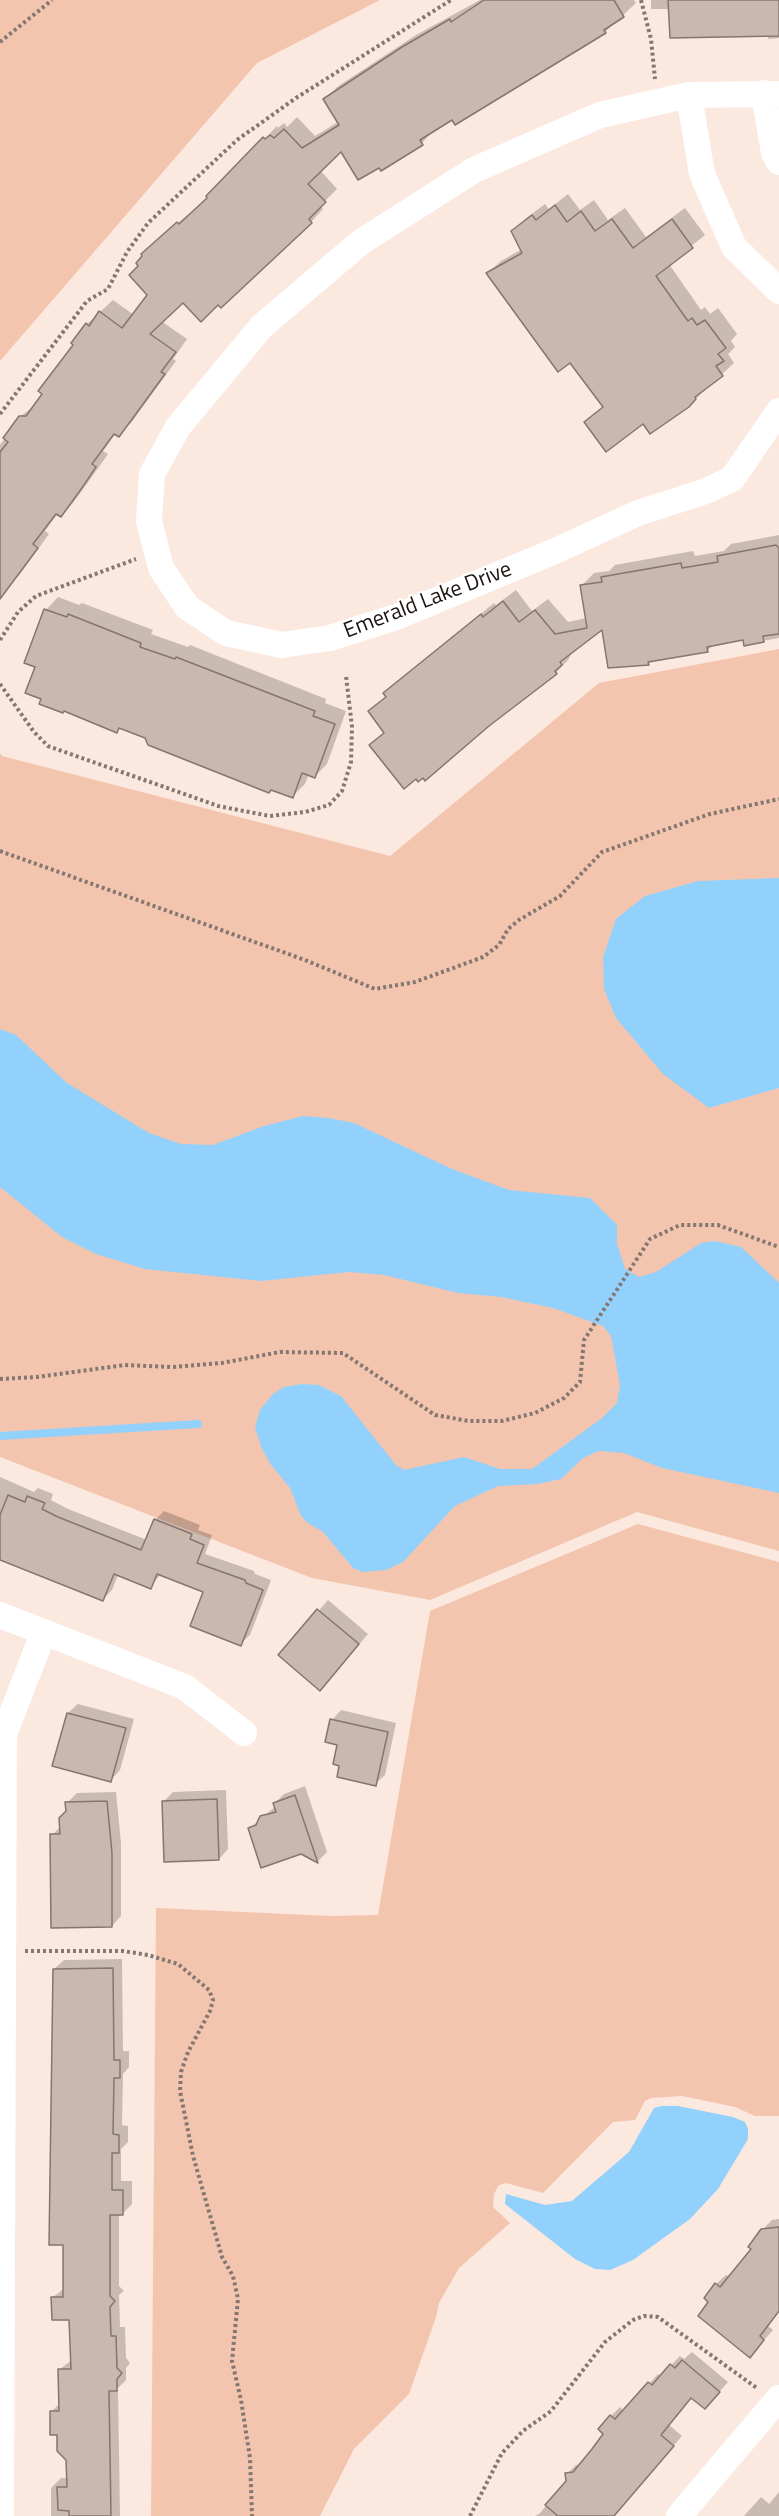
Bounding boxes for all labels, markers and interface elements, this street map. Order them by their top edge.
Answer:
street label: Emerald Lake Drive [340,557,516,645]

